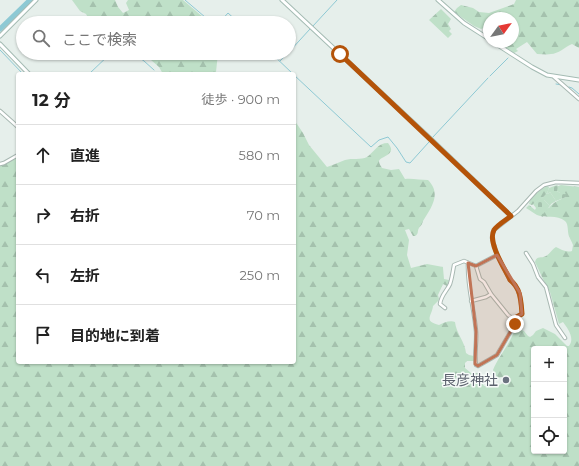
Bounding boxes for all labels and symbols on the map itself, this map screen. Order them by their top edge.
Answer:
north arrow [483,12,519,48]
route start [331,45,349,63]
route end [506,315,524,333]
place label: 長彦神社 [442,371,498,389]
marker: 長彦神社 [501,375,511,385]

